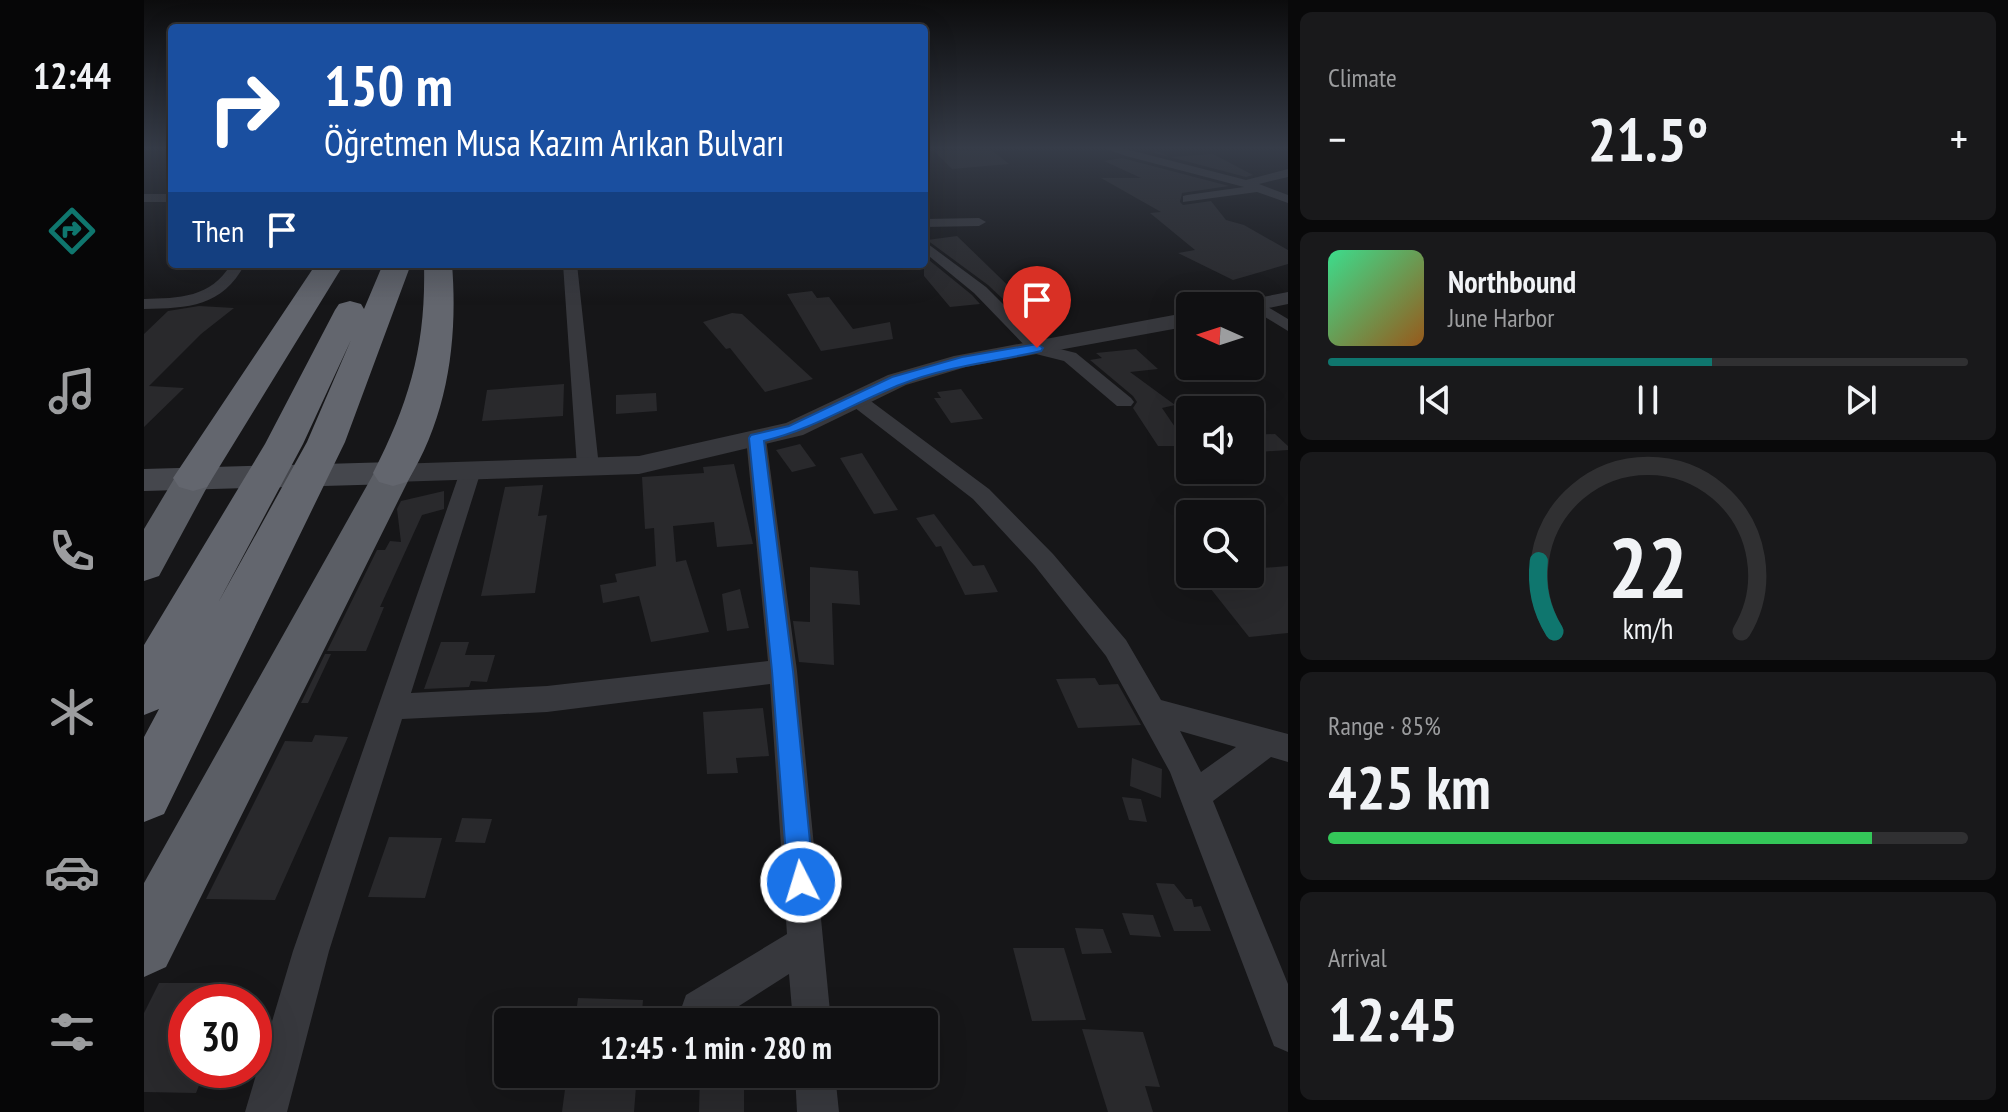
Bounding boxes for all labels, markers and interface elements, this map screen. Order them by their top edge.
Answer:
text: 150 m [324,49,453,121]
text: 12:44 [33,52,111,99]
icon: right [192,56,296,160]
text: Climate [1328,61,1397,94]
text: 21.5° [1588,100,1708,178]
text: − [1328,110,1346,167]
text: + [1950,110,1968,167]
text: Öğretmen Musa Kazım Arıkan Bulvarı [324,119,784,166]
icon: directions [44,203,100,259]
icon: arrive [260,208,304,252]
text: Then [192,211,244,250]
text: Northbound [1448,262,1576,301]
pin [1003,266,1071,348]
icon: arrive [1015,278,1059,322]
north arrow [1176,292,1264,380]
map controls [1176,292,1264,588]
text: June Harbor [1448,301,1554,334]
icon: music [44,363,100,419]
icon: previous [1413,378,1457,422]
icon: pause [1626,378,1670,422]
icon: next [1839,378,1883,422]
button: sound [1176,396,1264,484]
button: search [1176,500,1264,588]
text: 22 [1608,513,1688,621]
icon: phone [44,523,100,579]
text: km/h [1623,610,1673,647]
icon: climate [44,684,100,740]
text: Range · 85% [1328,709,1441,742]
text: 425 km [1328,748,1491,826]
position arrow [759,840,843,924]
icon: car [44,844,100,900]
text: Arrival [1328,941,1387,974]
text: 12:45 [1328,980,1458,1058]
speed limit sign: 30 [168,984,272,1088]
icon: filters [44,1004,100,1060]
text: 12:45 · 1 min · 280 m [600,1028,832,1067]

